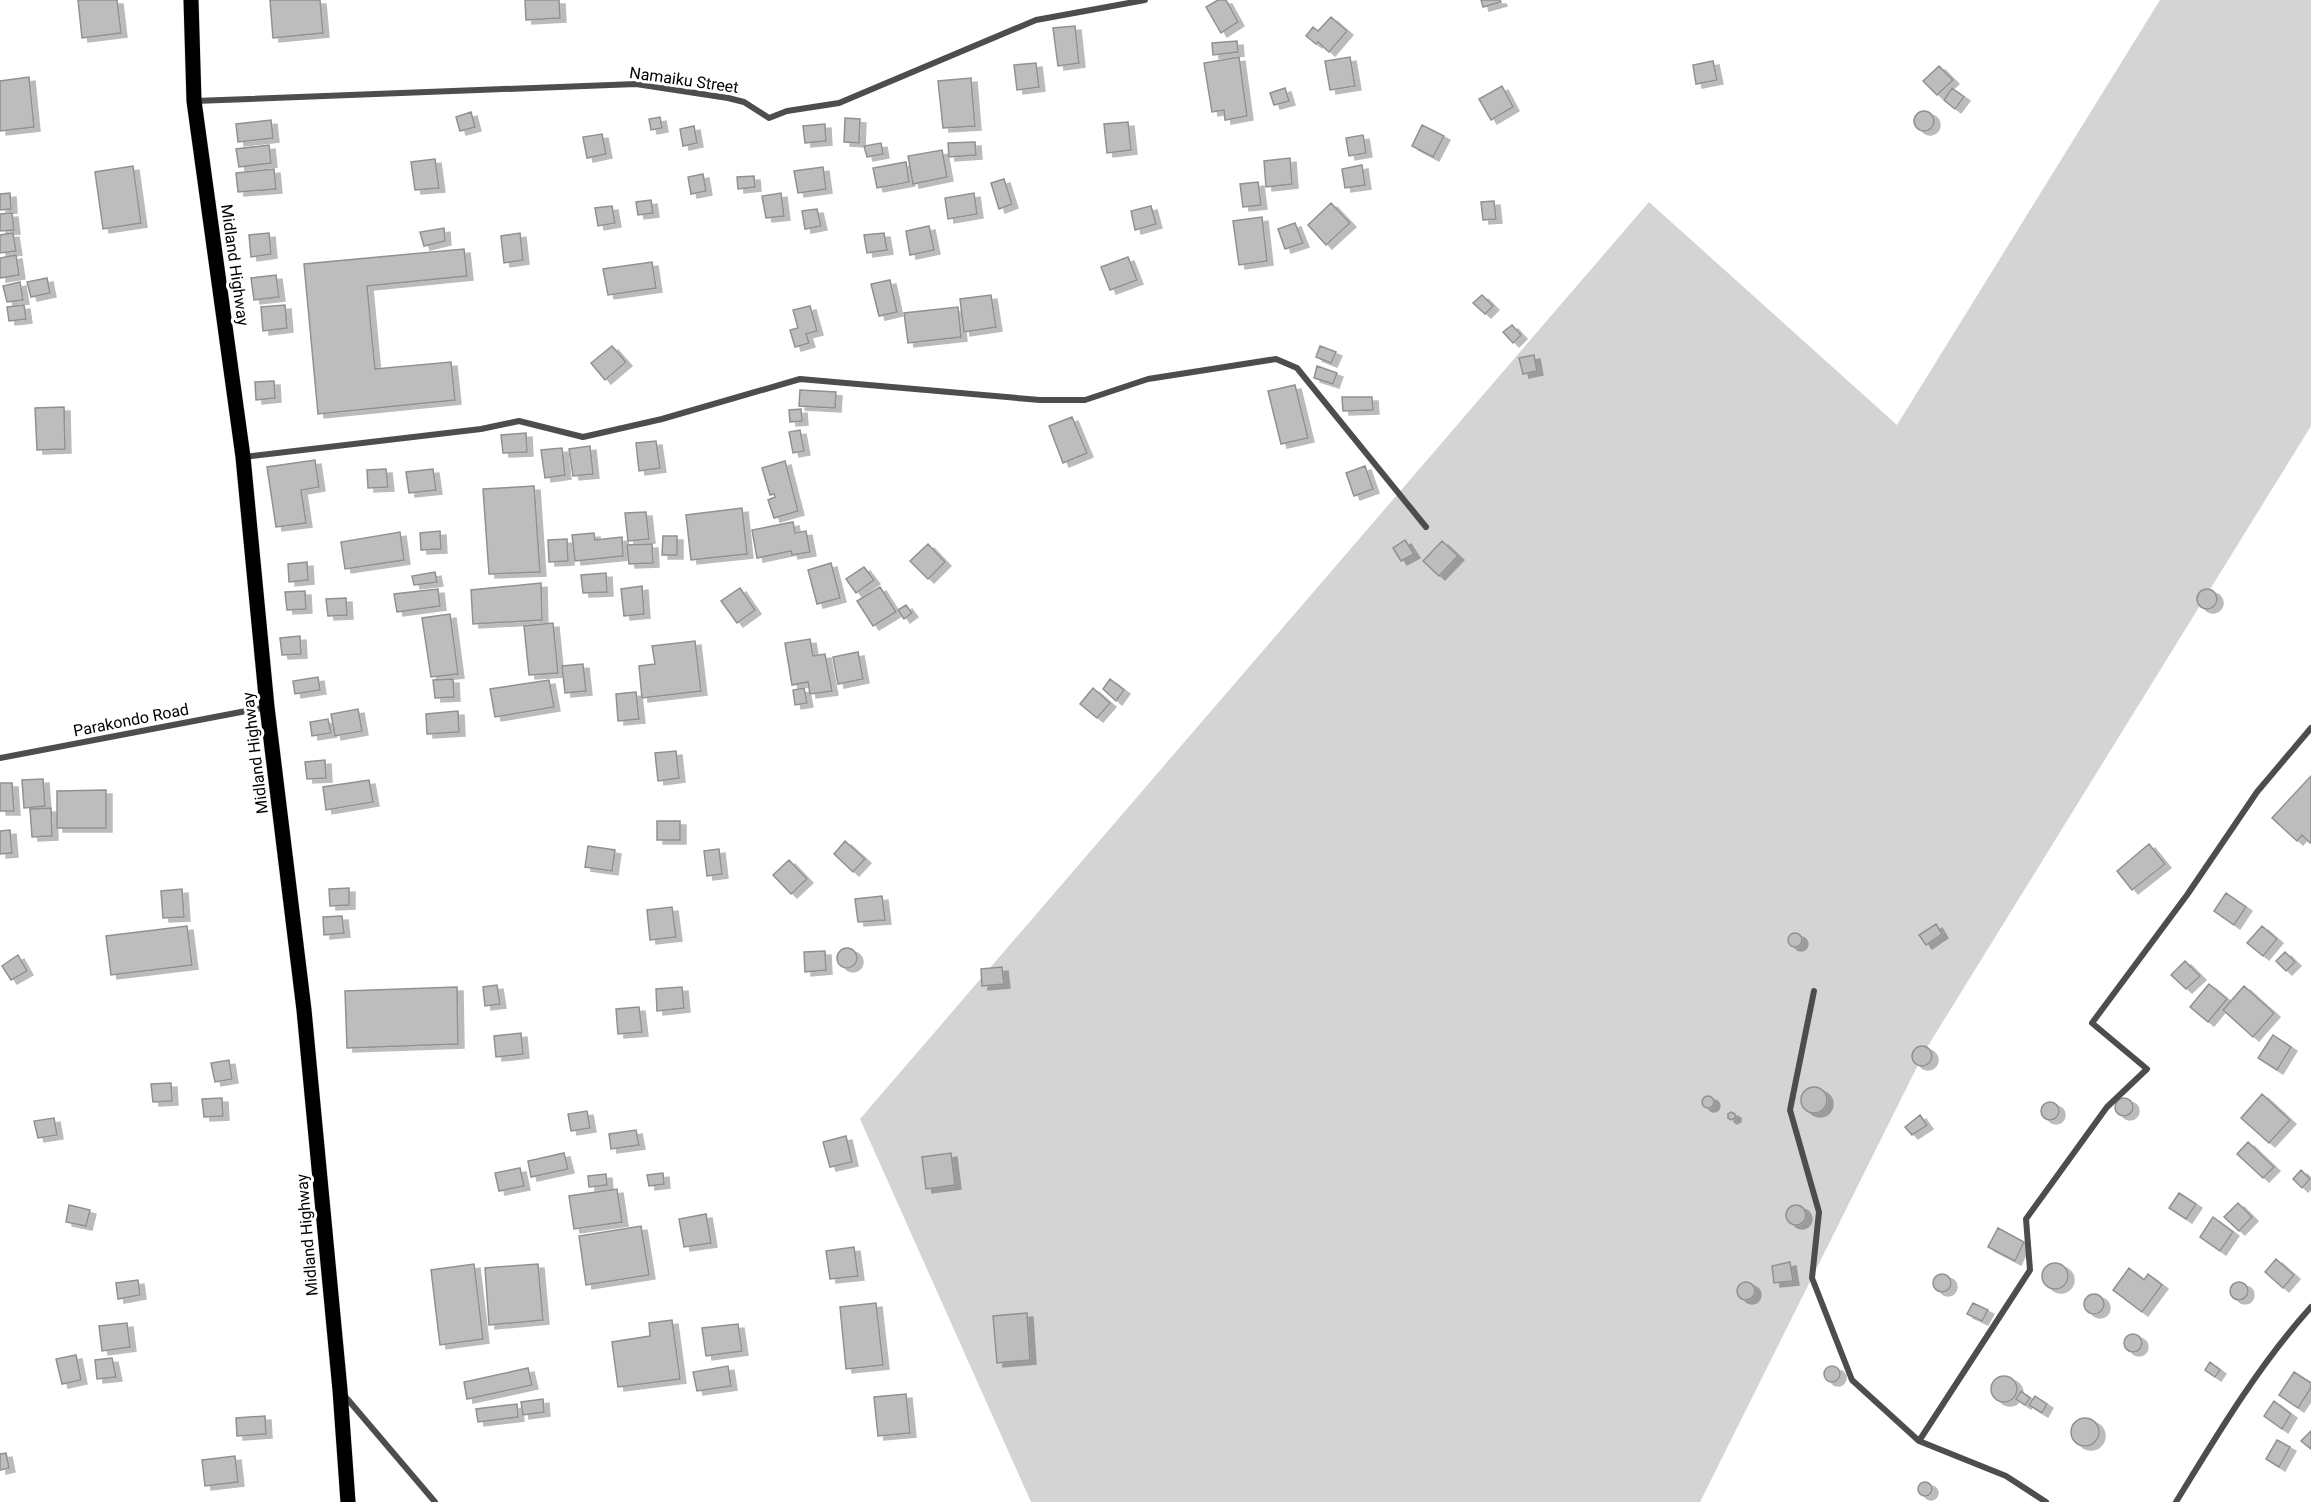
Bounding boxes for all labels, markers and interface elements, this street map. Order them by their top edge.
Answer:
street label: Namaiku Street [628,63,740,97]
street label: Midland Highway [217,203,253,327]
street label: Midland Highway [238,691,272,815]
street label: Parakondo Road [72,699,190,741]
street label: Midland Highway [292,1173,322,1297]

